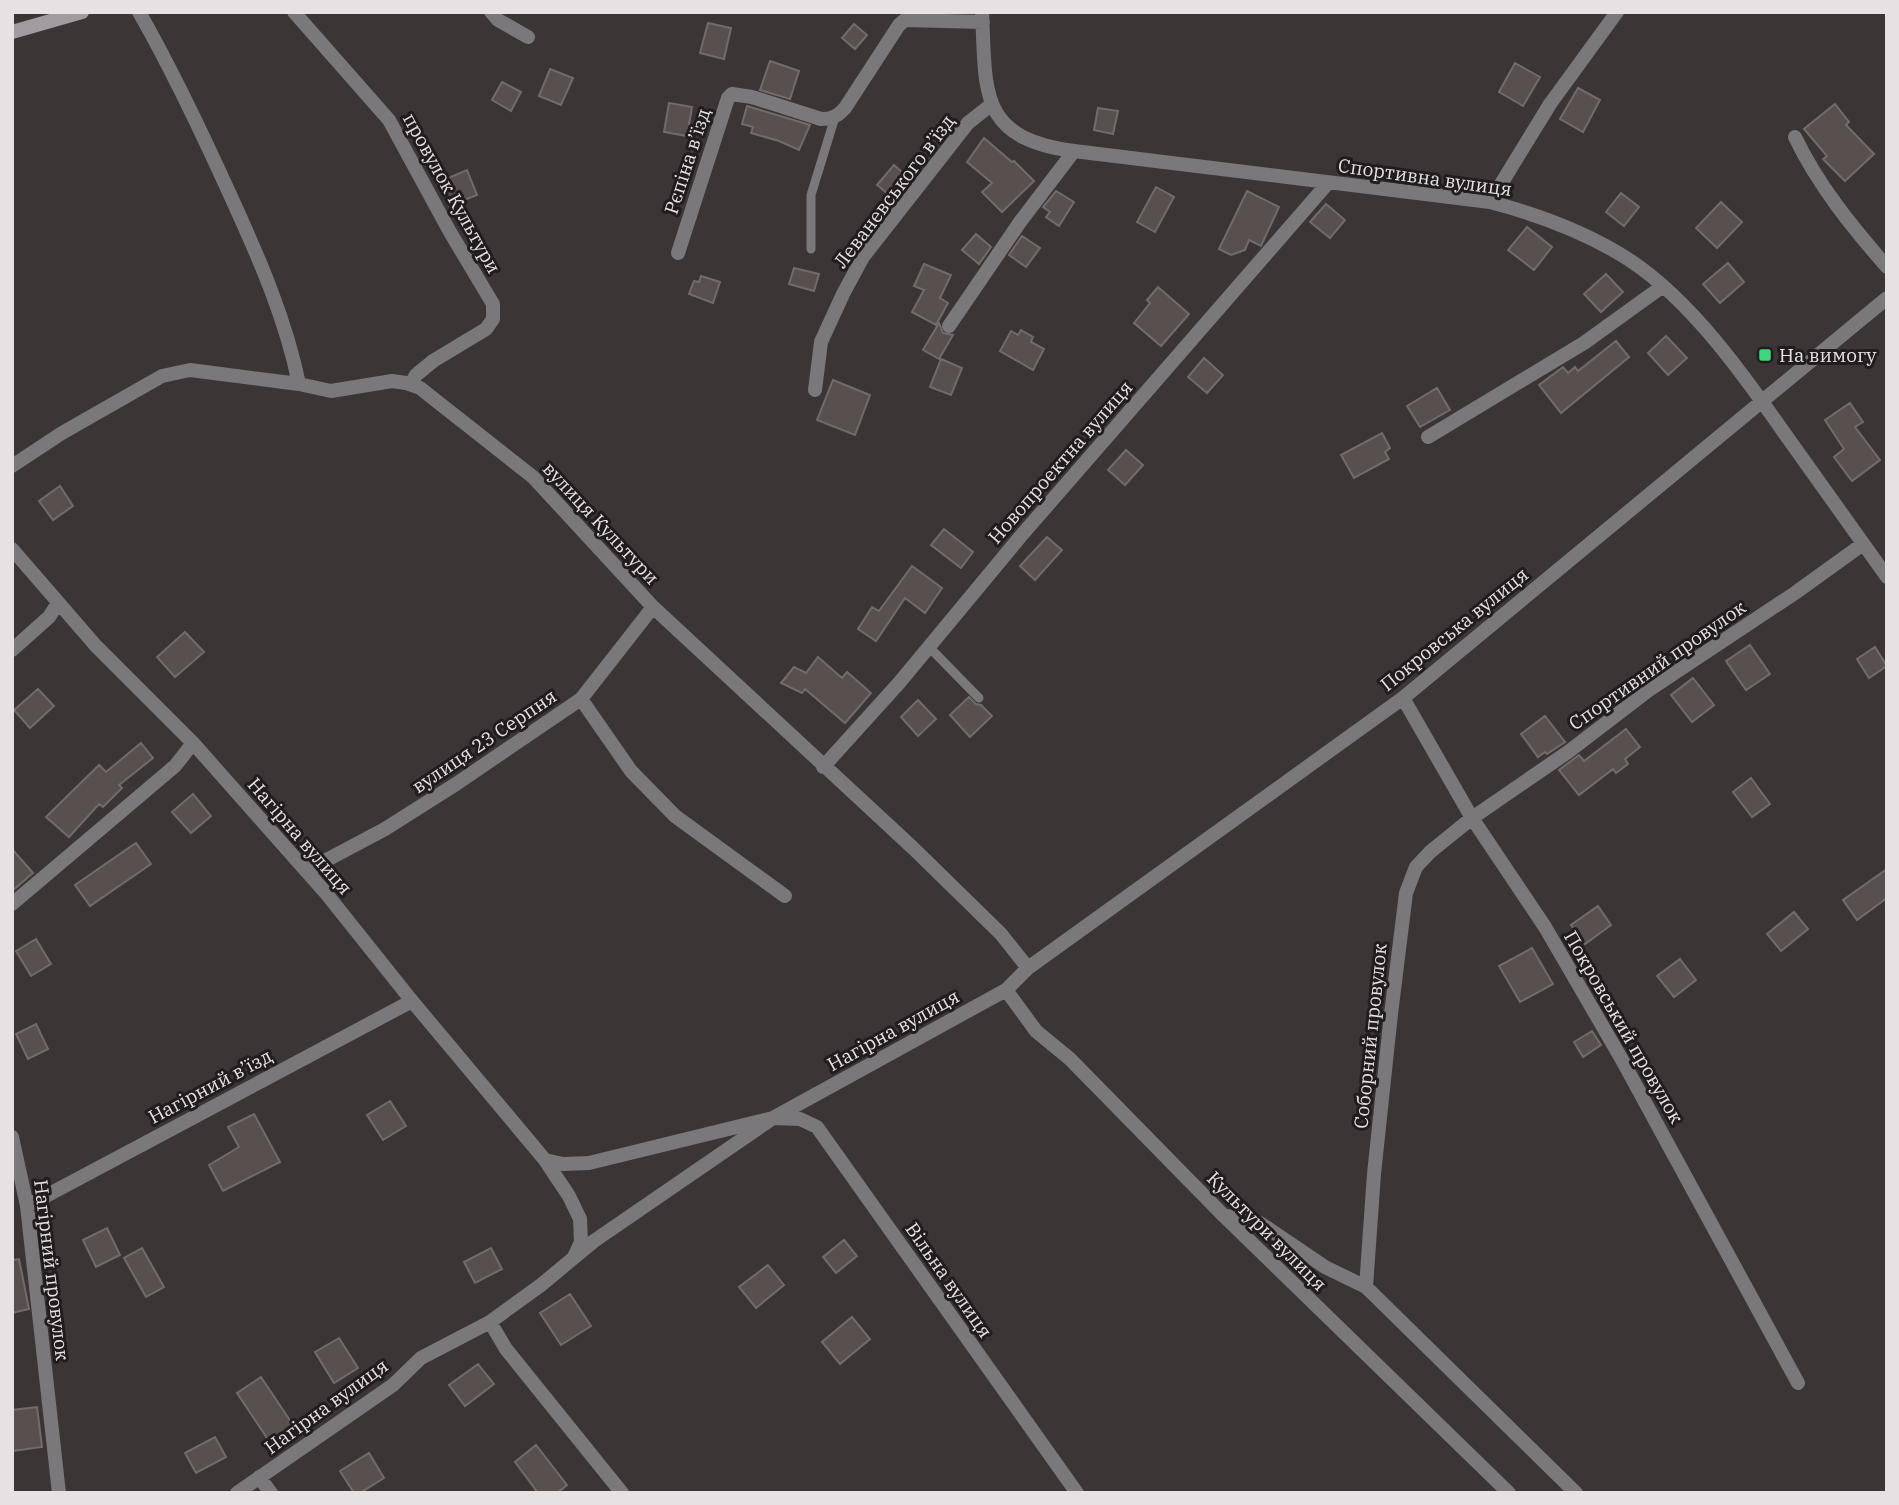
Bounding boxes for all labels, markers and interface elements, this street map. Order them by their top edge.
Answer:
street label: Рєпіна в’їзд [659,105,715,217]
street label: провулок Культури [398,109,506,277]
street label: Леваневського в’їзд [828,109,960,273]
street label: Спортивна вулиця [1337,153,1513,201]
place label: На вимогу [1779,343,1877,367]
marker: На вимогу [1757,347,1773,363]
street label: Новопроектна вулиця [983,375,1137,549]
street label: вулиця Культури [538,457,664,589]
street label: Покровська вулиця [1375,562,1533,696]
street label: Спортивний провулок [1564,595,1750,735]
street label: вулиця 23 Серпня [407,684,561,798]
street label: Нагірна вулиця [243,773,357,899]
street label: Покровський провулок [1559,926,1689,1128]
street label: Соборний провулок [1348,942,1392,1130]
street label: Нагірна вулиця [823,984,963,1076]
street label: Нагірний в’їзд [144,1043,276,1129]
street label: Культури вулиця [1202,1166,1332,1296]
street label: Нагірний провулок [29,1178,75,1362]
street label: Вільна вулиця [900,1218,998,1342]
street label: Нагірна вулиця [259,1353,393,1459]

